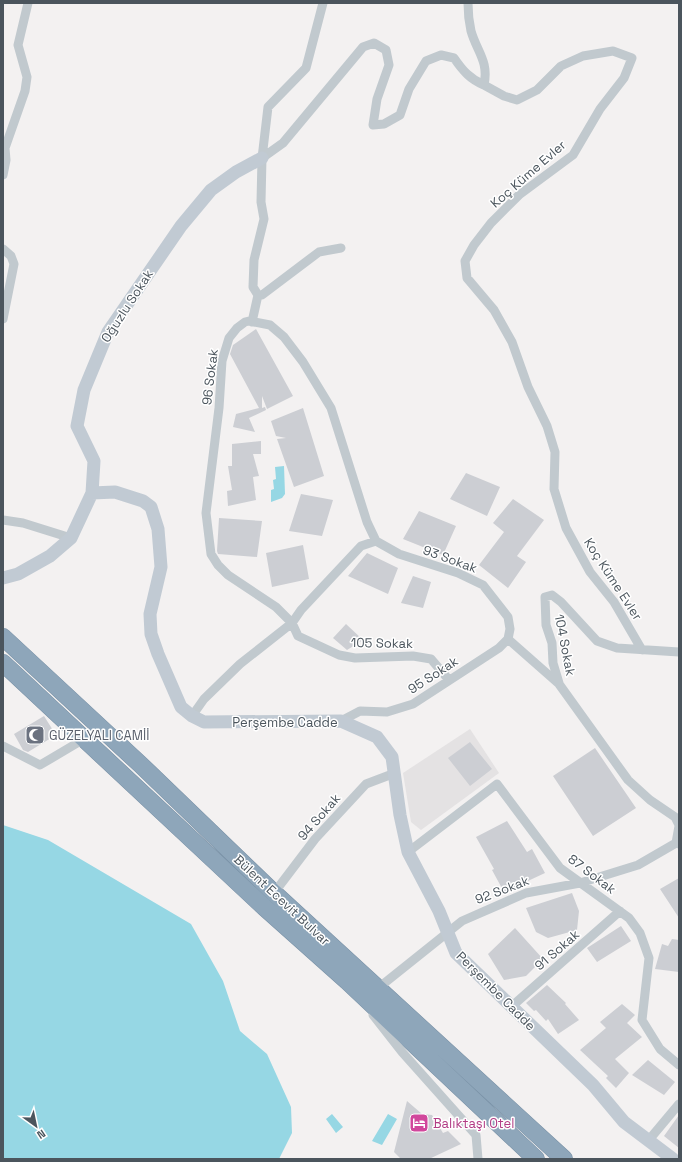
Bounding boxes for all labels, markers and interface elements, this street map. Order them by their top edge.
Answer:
street label: Koç Küme Evler [487,136,569,212]
street label: Oğuzlu Sokak [97,266,157,346]
street label: 96 Sokak [198,348,222,406]
street label: Koç Küme Evler [580,535,646,624]
street label: 93 Sokak [421,541,479,577]
street label: 104 Sokak [551,613,579,677]
street label: 105 Sokak [351,634,413,652]
street label: 95 Sokak [405,653,461,697]
street label: Perşembe Cadde [232,714,338,731]
mosque icon: GÜZELYALI CAMİİ [24,724,46,746]
place label: GÜZELYALI CAMİİ [49,727,149,744]
street label: 94 Sokak [294,790,344,844]
street label: 87 Sokak [565,850,619,898]
street label: Bülent Ecevit Bulvar [230,851,334,949]
street label: 92 Sokak [473,872,531,908]
street label: 91 Sokak [531,926,583,974]
street label: Perşembe Cadde [453,948,539,1034]
north arrow [16,1106,56,1146]
hotel icon: Balıktaşı Otel [408,1112,430,1134]
place label: Balıktaşı Otel [433,1115,515,1132]
text: N [35,1127,48,1142]

